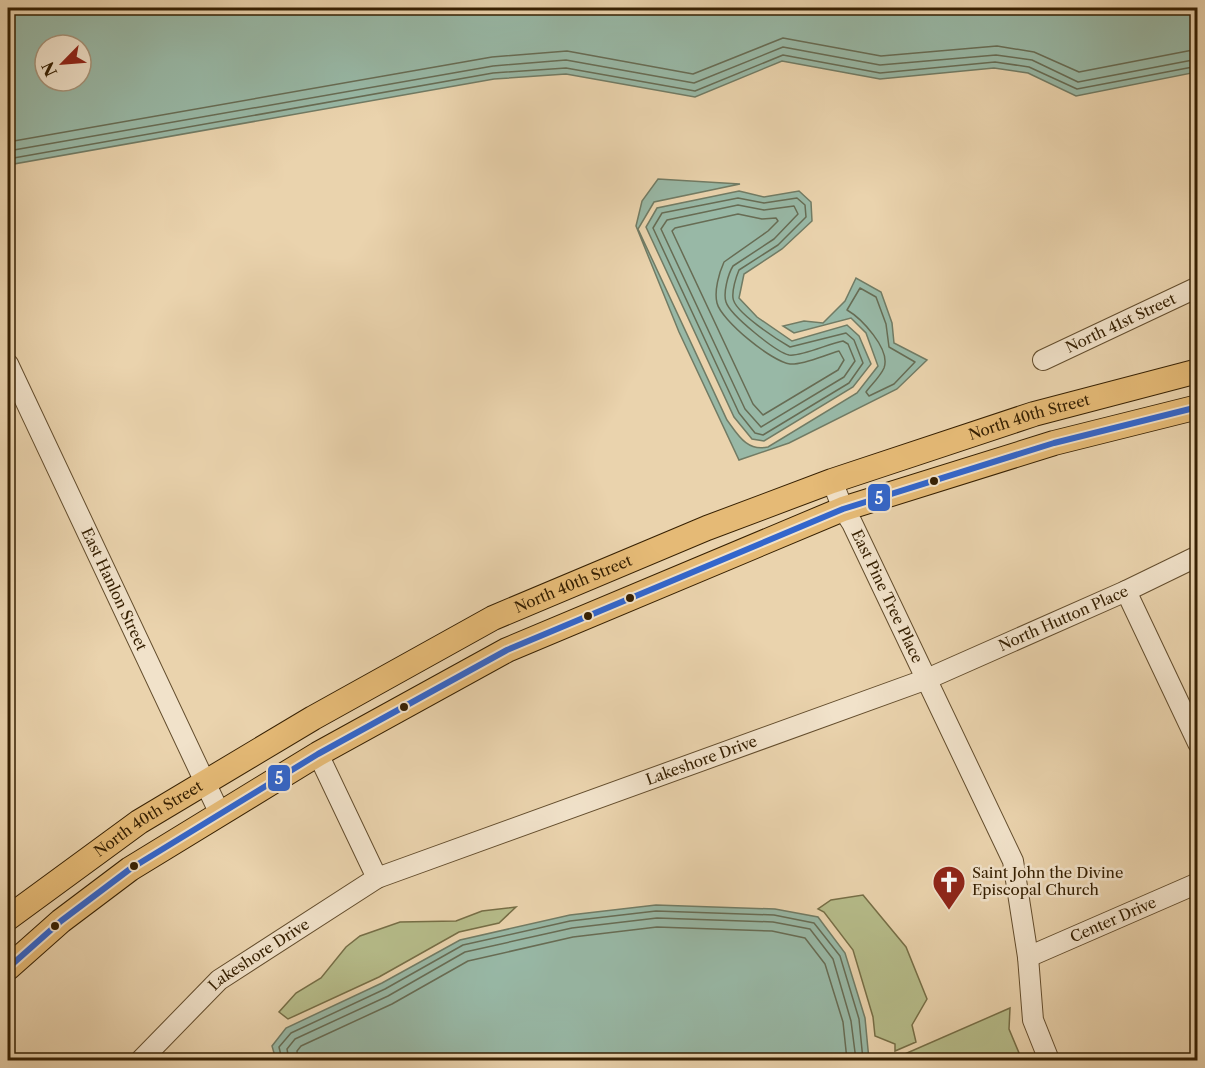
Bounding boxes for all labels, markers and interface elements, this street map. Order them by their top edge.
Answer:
north arrow [33,33,93,93]
text: N [37,59,61,80]
street label: North 41st Street [1062,289,1179,357]
street label: North 40th Street [966,390,1092,444]
unlabelled marker [928,475,940,487]
line badge: 5 [867,483,891,512]
text: 5 [875,488,884,508]
street label: East Hanlon Street [77,525,152,654]
street label: East Pine Tree Place [847,526,927,666]
street label: North 40th Street [511,550,635,617]
street label: North Hutton Place [996,581,1131,655]
unlabelled marker [624,592,636,604]
unlabelled marker [582,610,594,622]
unlabelled marker [398,701,410,713]
street label: Lakeshore Drive [643,731,760,789]
line badge: 5 [267,764,291,792]
text: 5 [275,768,284,788]
street label: North 40th Street [90,776,206,861]
unlabelled marker [128,860,140,872]
place label: Saint John the Divine Episcopal Church [972,863,1123,899]
church icon: Saint John the Divine Episcopal Church [931,864,967,911]
street label: Center Drive [1067,892,1159,947]
street label: Lakeshore Drive [204,914,313,994]
unlabelled marker [49,920,61,932]

